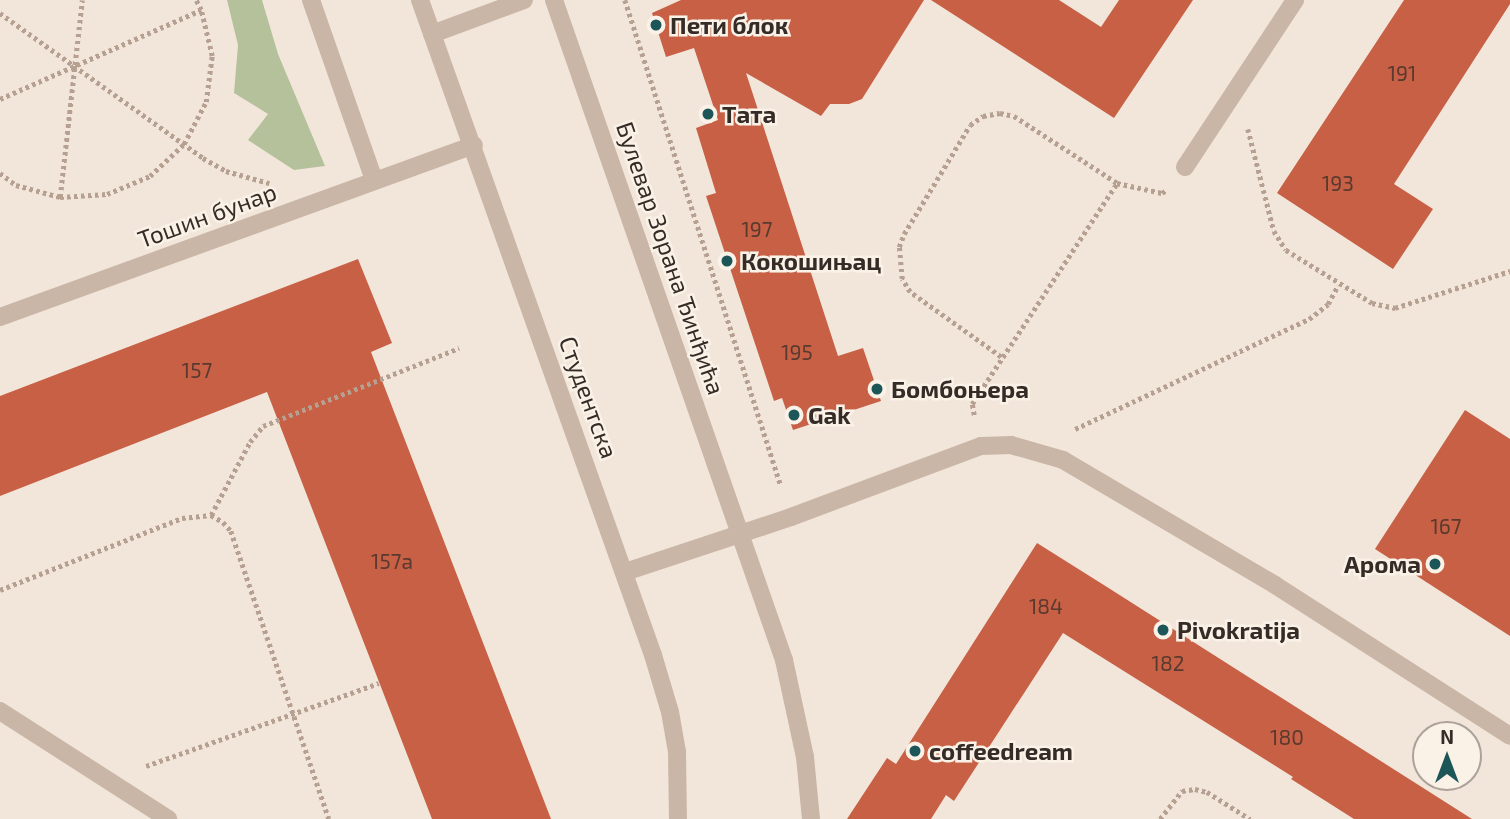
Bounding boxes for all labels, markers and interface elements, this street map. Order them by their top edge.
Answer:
place label: Пети блок [670,11,788,39]
marker: Пети блок [648,17,664,33]
house number: 191 [1388,60,1416,86]
place label: Тата [722,100,776,128]
marker: Тата [700,106,716,122]
street label: Булевар Зорана Ђинђића [611,118,731,398]
house number: 193 [1322,170,1354,196]
street label: Тошин бунар [134,177,280,253]
house number: 197 [741,216,773,242]
place label: Кокошињац [741,247,881,275]
marker: Кокошињац [719,253,735,269]
street label: Студентска [554,332,624,462]
house number: 195 [781,339,813,365]
house number: 157 [182,357,212,383]
place label: Бомбоњера [891,375,1029,403]
marker: Бомбоњера [869,381,885,397]
place label: Gak [808,401,851,429]
marker: Gak [786,407,802,423]
house number: 167 [1430,513,1462,539]
house number: 157a [371,548,413,574]
place label: Арома [1344,550,1421,578]
marker: Арома [1427,556,1443,572]
house number: 184 [1029,593,1063,619]
place label: Pivokratija [1177,616,1300,644]
marker: Pivokratija [1155,622,1171,638]
house number: 182 [1152,650,1184,676]
north arrow [1412,721,1482,791]
house number: 180 [1270,724,1304,750]
text: N [1440,725,1454,748]
place label: coffeedream [929,737,1073,765]
marker: coffeedream [907,743,923,759]

